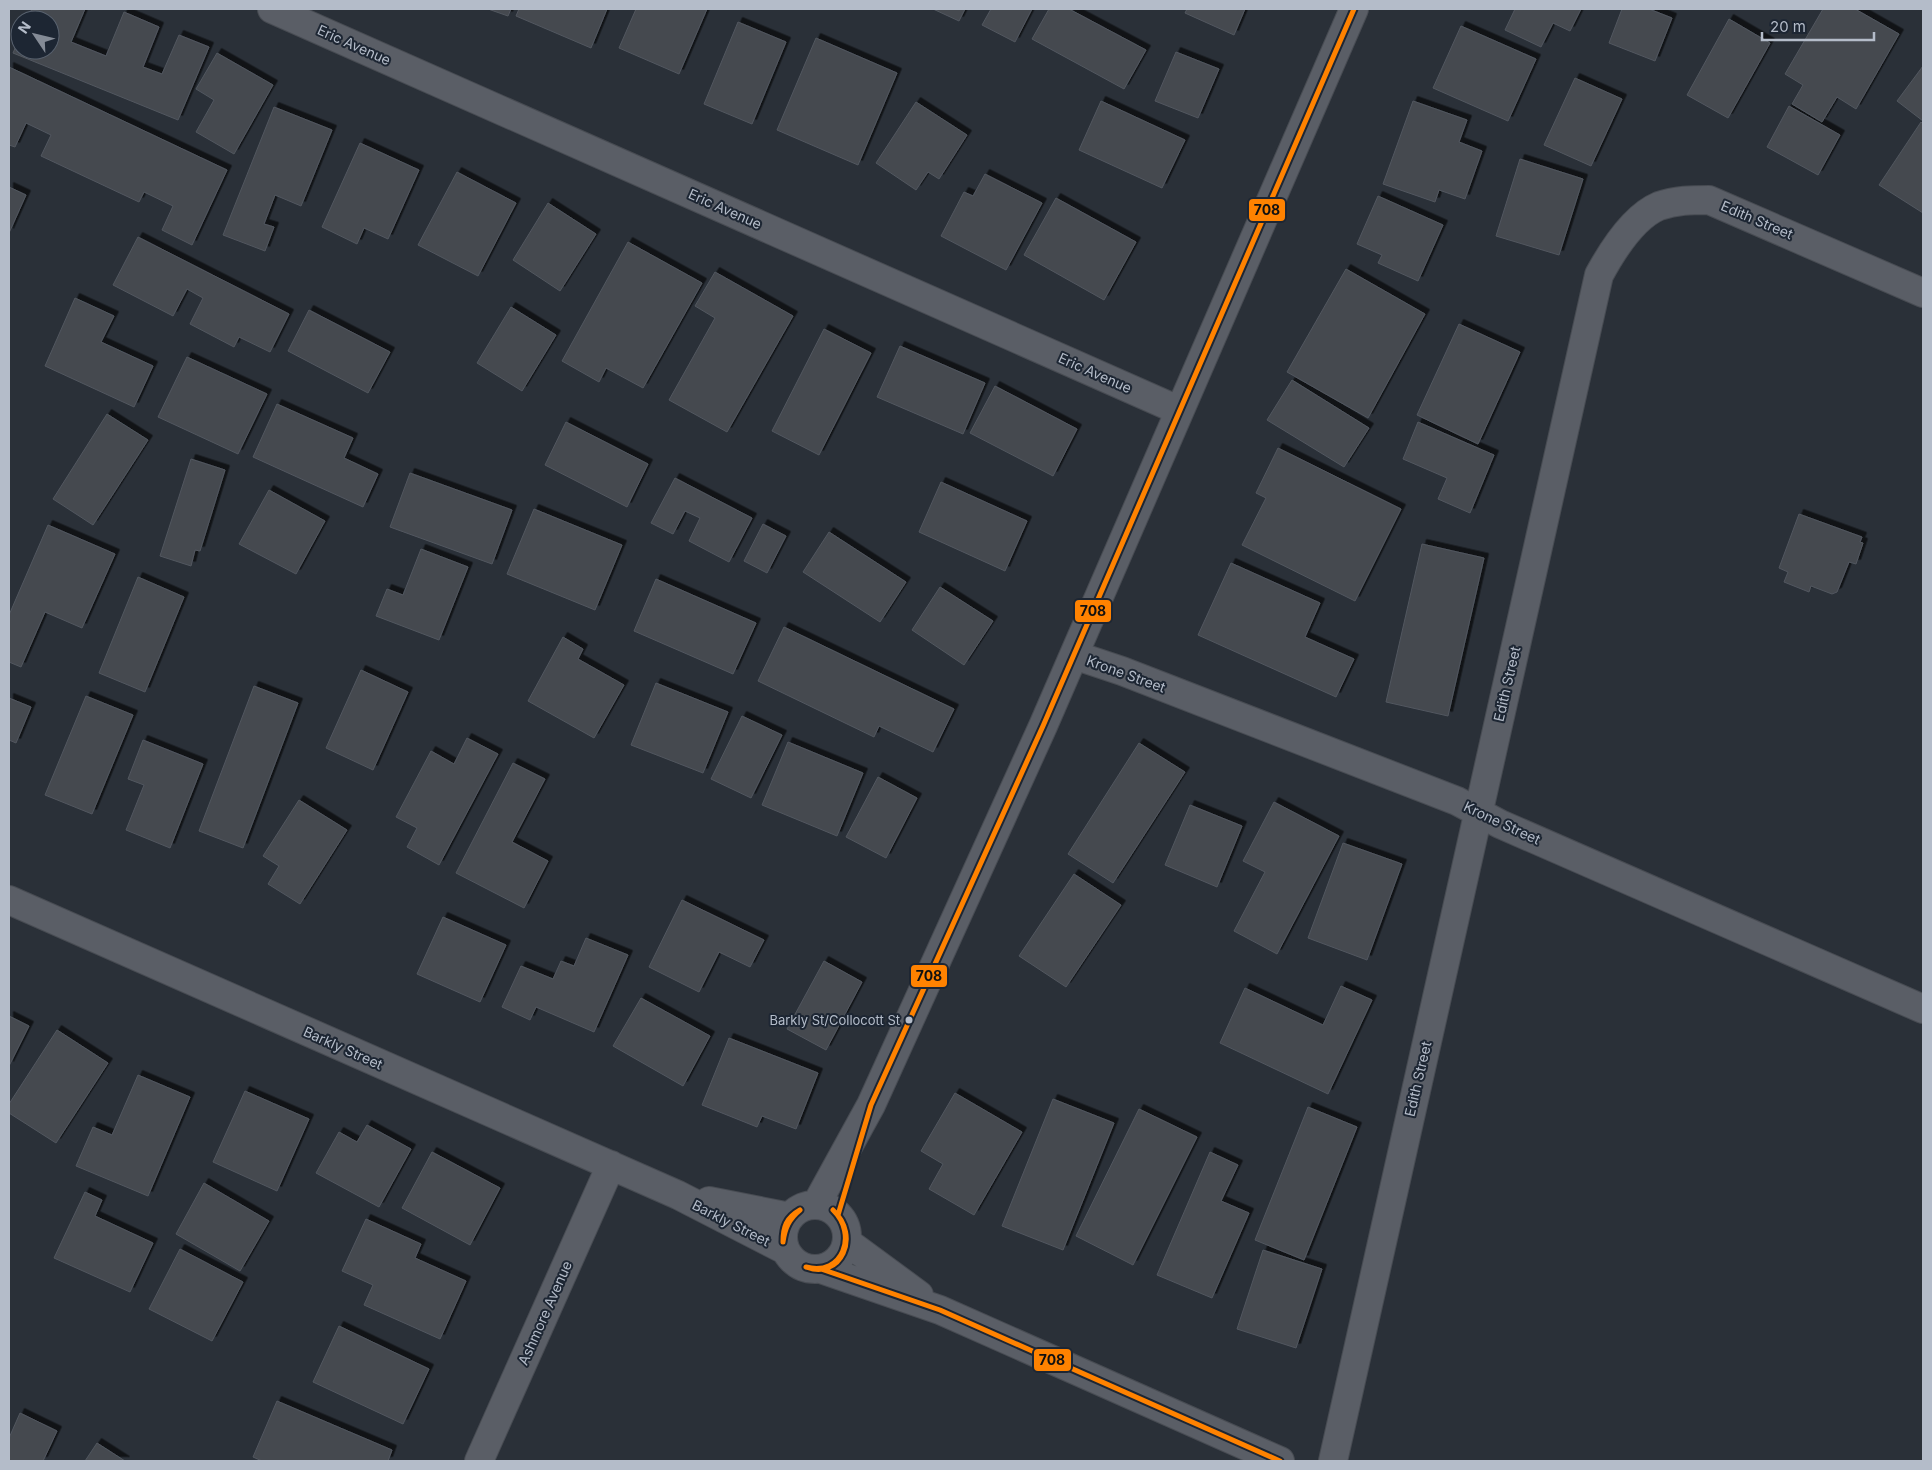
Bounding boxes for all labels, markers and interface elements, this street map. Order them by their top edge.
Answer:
north arrow [10,10,60,60]
scale bar [1762,10,1874,42]
text: 20 m [1770,17,1806,36]
text: N [14,18,34,37]
street label: Eric Avenue [315,21,393,68]
street label: Eric Avenue [686,185,764,232]
street label: Edith Street [1719,197,1796,243]
line badge: 708 [1248,198,1286,222]
text: 708 [1254,201,1280,218]
street label: Eric Avenue [1056,349,1134,396]
line badge: 708 [1074,599,1112,623]
text: 708 [1080,602,1106,619]
street label: Edith Street [1490,644,1524,723]
street label: Krone Street [1084,651,1168,696]
street label: Krone Street [1461,797,1544,848]
line badge: 708 [910,964,948,988]
text: 708 [916,967,942,984]
place label: Barkly St/Collocott St [769,1012,900,1028]
marker: Barkly St/Collocott St [904,1015,914,1025]
street label: Barkly Street [301,1022,386,1073]
street label: Edith Street [1401,1039,1435,1118]
street label: Barkly Street [690,1196,773,1250]
street label: Ashmore Avenue [514,1258,575,1368]
line badge: 708 [1033,1348,1072,1372]
text: 708 [1039,1351,1065,1368]

